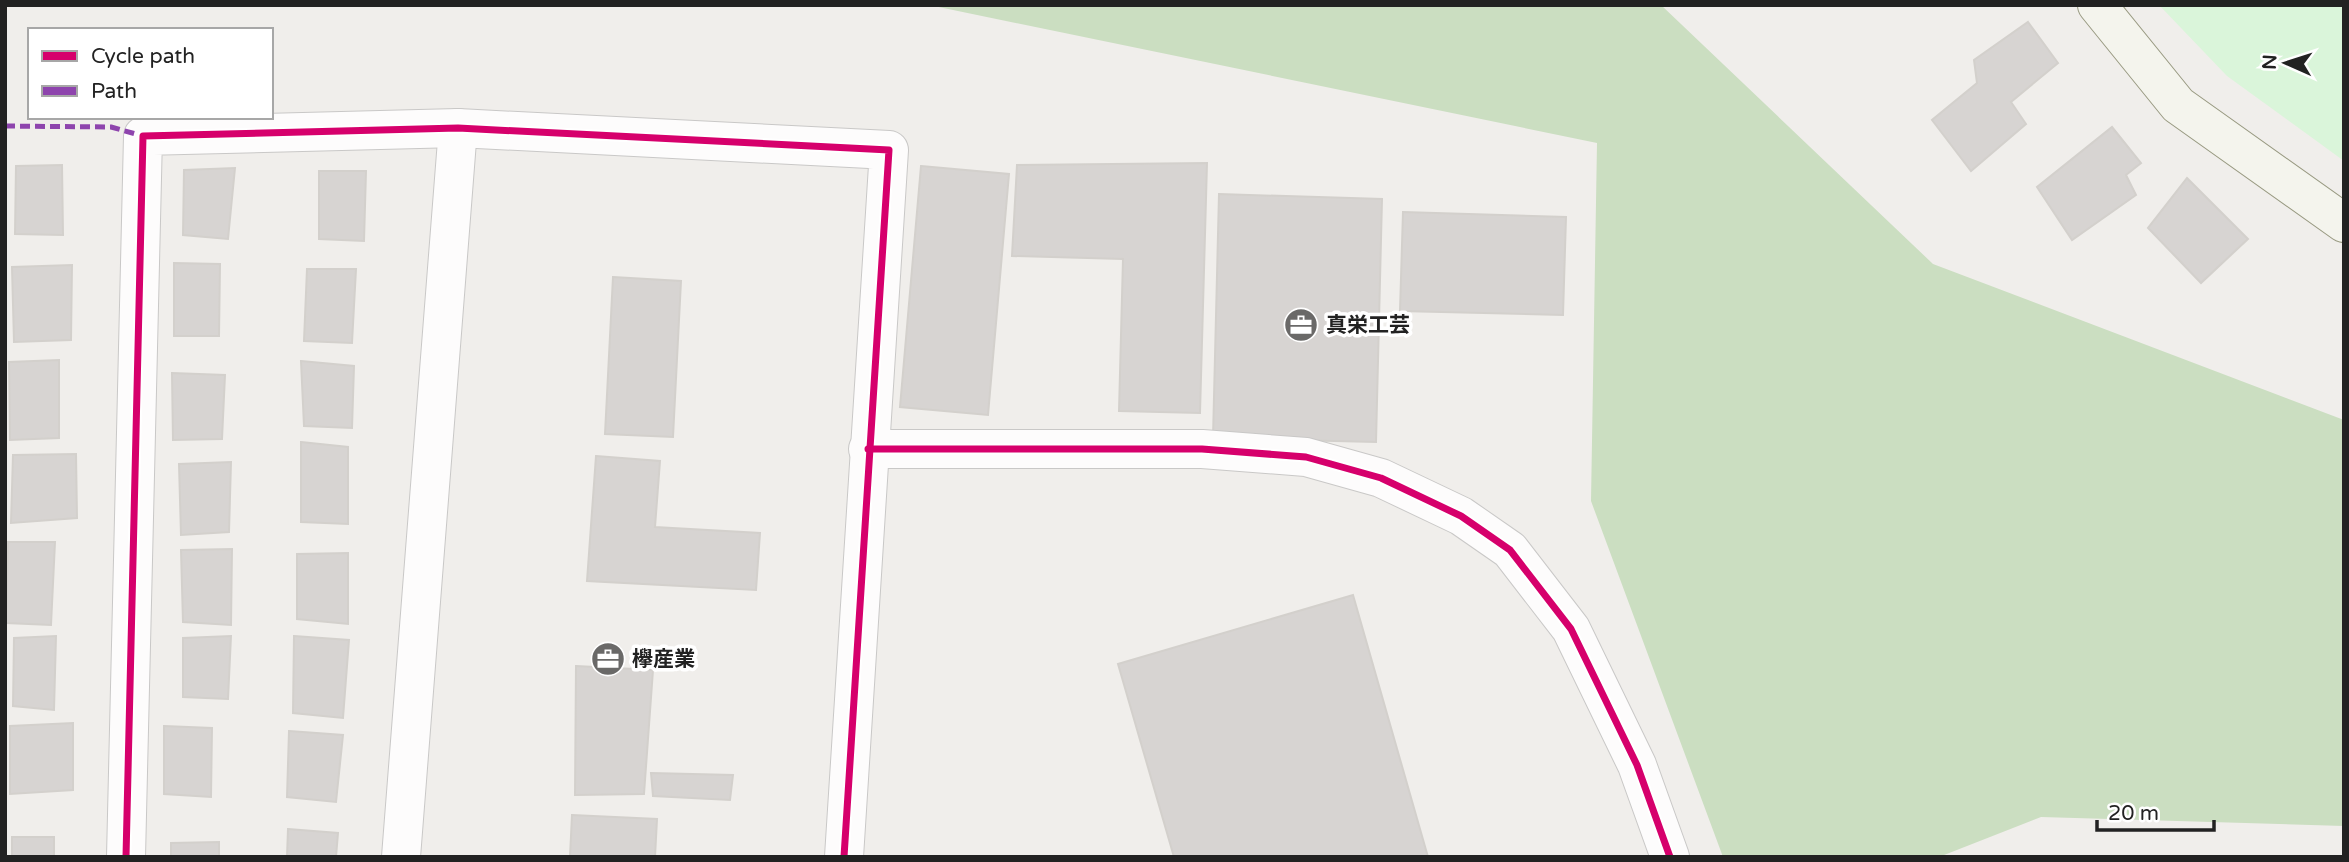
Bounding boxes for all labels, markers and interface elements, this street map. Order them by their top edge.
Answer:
legend [28,28,273,119]
north arrow [2251,28,2321,98]
text: Cycle path [91,44,195,69]
text: N [2259,54,2281,70]
text: Path [91,79,137,104]
office icon: 真栄工芸 [1282,306,1320,344]
place label: 真栄工芸 [1326,313,1410,338]
office icon: 欅産業 [589,640,627,678]
place label: 欅産業 [632,647,695,672]
scale bar [2097,788,2214,832]
text: 20 m [2108,801,2159,826]

